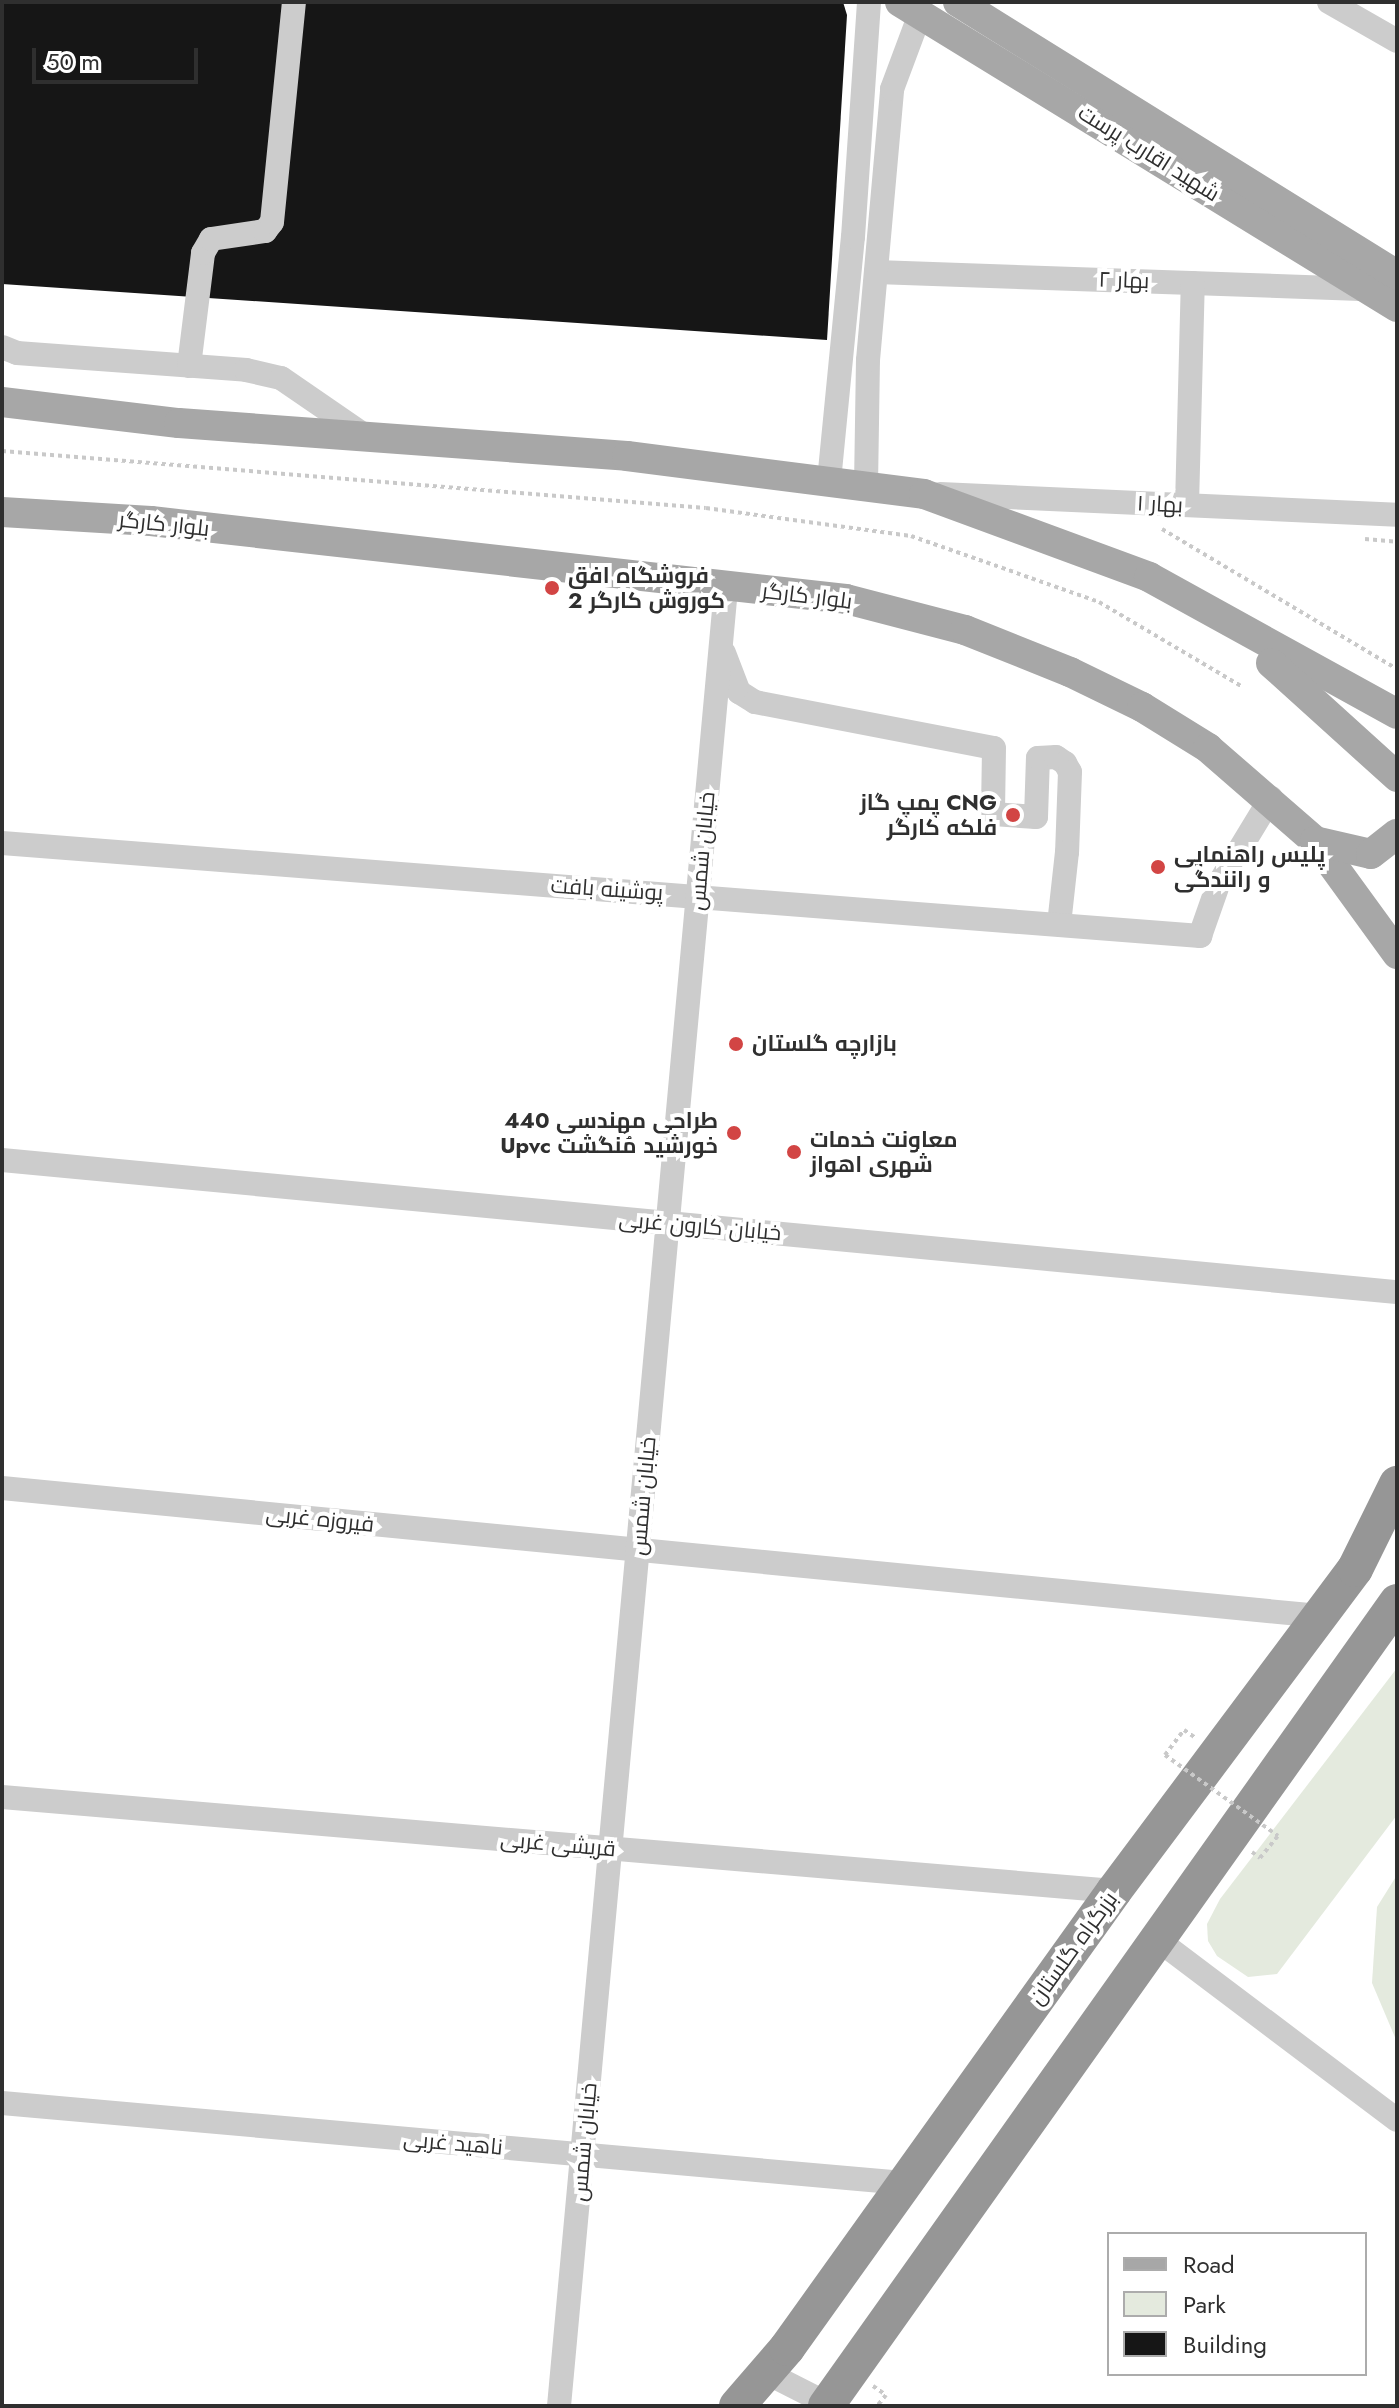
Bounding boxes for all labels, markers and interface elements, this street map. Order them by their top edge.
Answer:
scale bar [36,32,202,82]
text: 50 m [46,44,100,79]
street label: شهید اقارب پرست [1073,99,1225,207]
street label: بهار ۲ [1098,266,1150,294]
street label: بهار ۱ [1136,490,1184,518]
street label: بلوار کارگر [117,506,211,542]
place label: فروشگاه افق کوروش کارگر 2 [568,562,725,614]
street label: بلوار کارگر [760,577,854,615]
marker: فروشگاه افق کوروش کارگر 2 [543,579,561,597]
place label: پمپ گاز CNG فلکه کارگر [860,789,997,840]
street label: خیابان شمس [684,790,720,912]
marker: پمپ گاز CNG فلکه کارگر [1004,806,1022,824]
place label: پلیس راهنمایی و رانندگی [1174,841,1325,892]
marker: پلیس راهنمایی و رانندگی [1149,858,1167,876]
street label: پوشینه بافت [550,872,664,906]
place label: بازارچه گلستان [752,1031,897,1057]
marker: بازارچه گلستان [727,1035,745,1053]
place label: طراحی مهندسی 440 Upvc خورشید مُنگشت [500,1107,718,1158]
marker: طراحی مهندسی 440 Upvc خورشید مُنگشت [725,1124,743,1142]
place label: معاونت خدمات شهری اهواز [810,1126,958,1178]
marker: معاونت خدمات شهری اهواز [785,1143,803,1161]
street label: خیابان کارون غربی [618,1206,782,1246]
street label: خیابان شمس [625,1435,661,1557]
street label: فیروزه غربی [265,1500,375,1538]
street label: قریشی غربی [499,1826,617,1862]
street label: بزرگراه گلستان [1023,1886,1123,2010]
street label: خیابان شمس [566,2081,602,2203]
street label: ناهید غربی [402,2126,504,2160]
legend [1107,2232,1367,2376]
text: Road [1183,2247,1235,2282]
text: Park [1183,2287,1226,2322]
text: Building [1183,2327,1267,2362]

